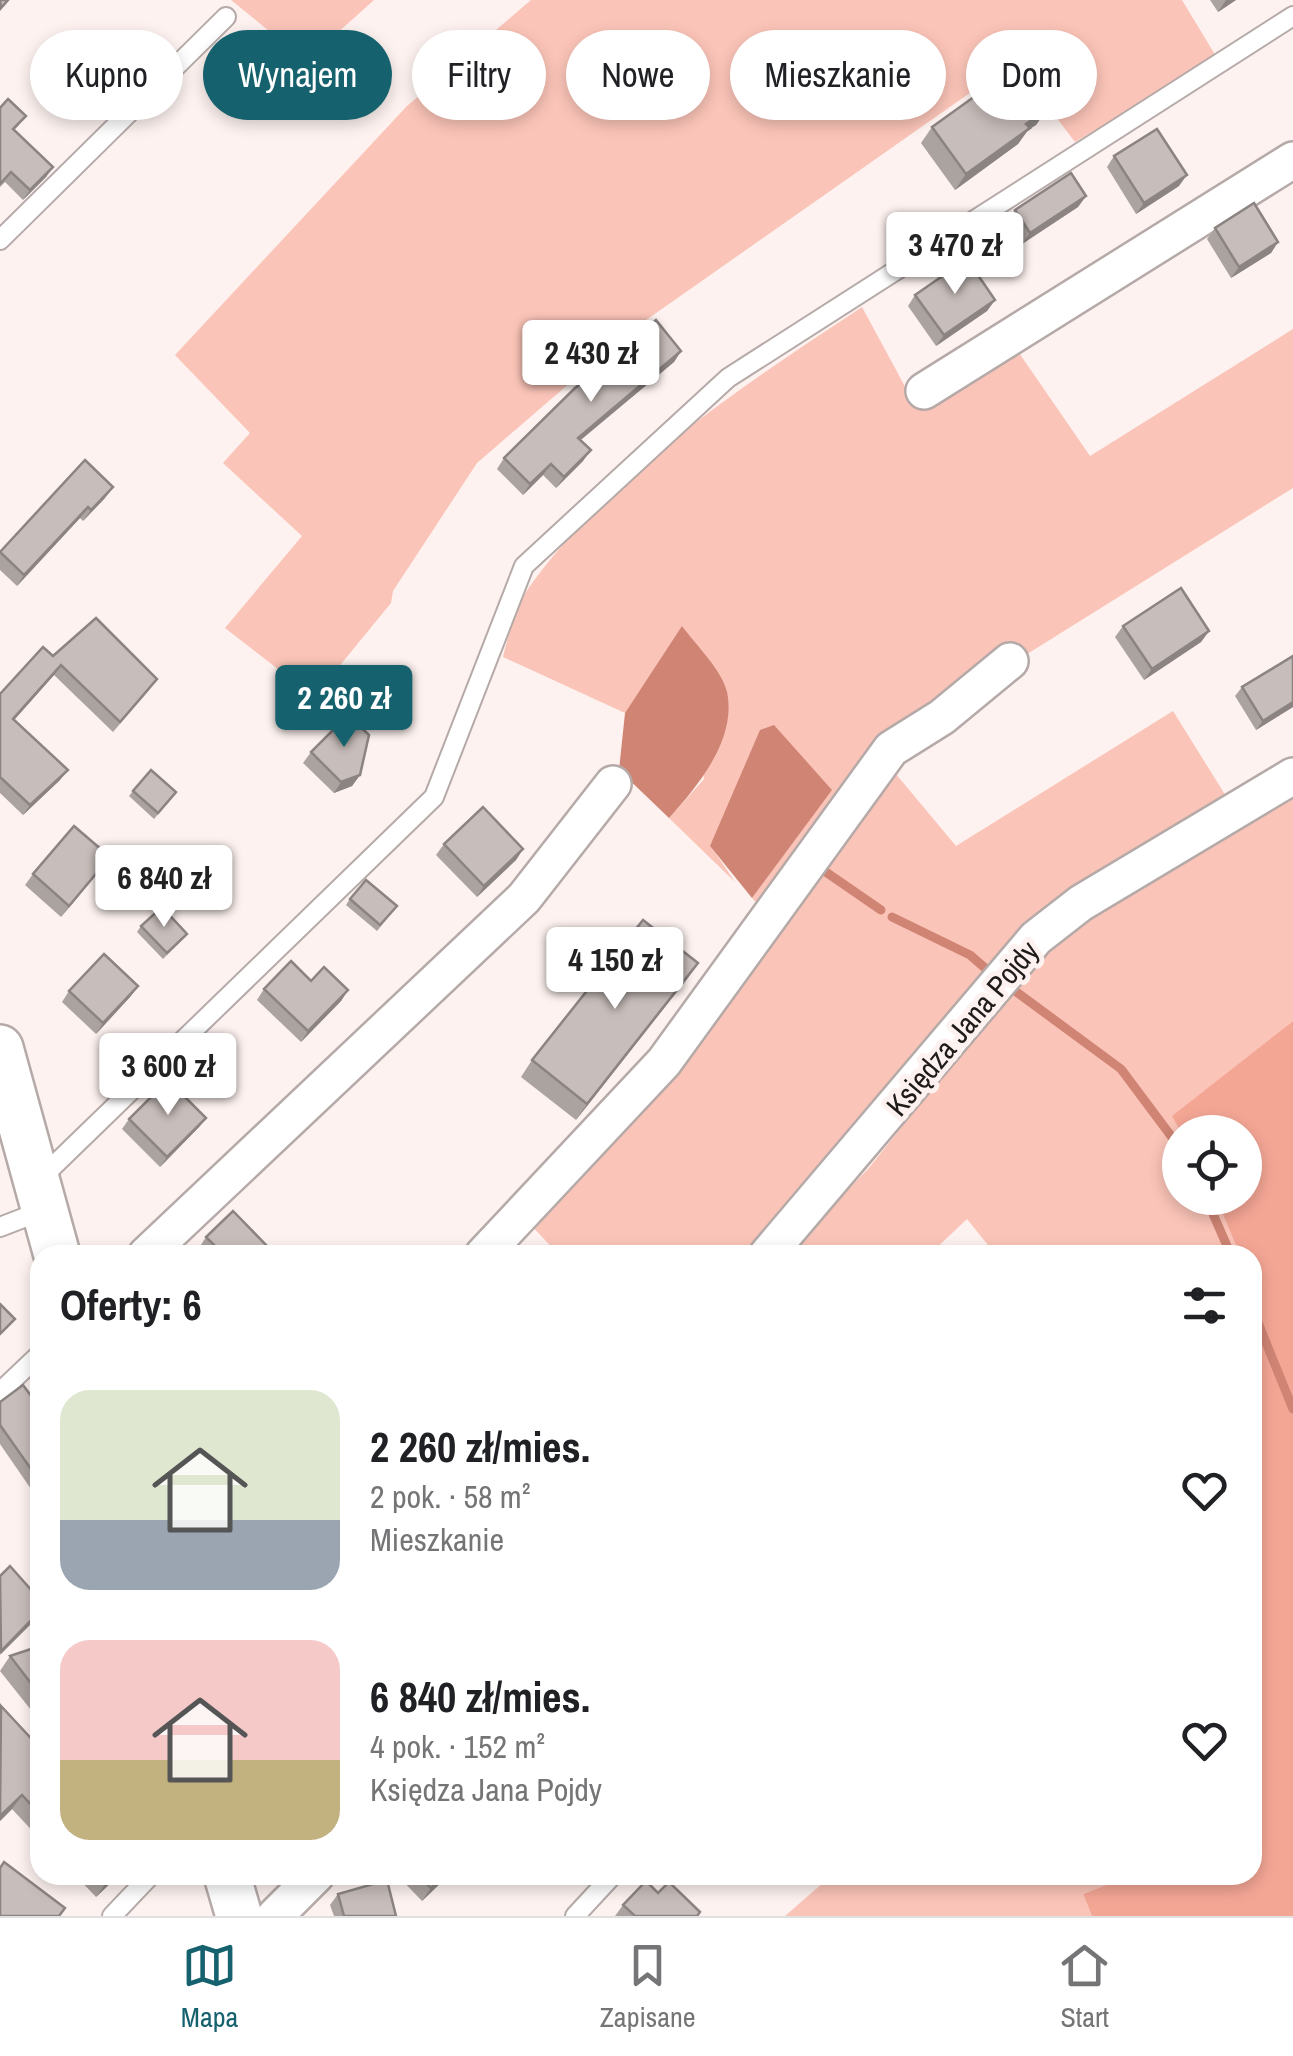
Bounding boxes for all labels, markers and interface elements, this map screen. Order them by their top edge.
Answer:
chip: Kupno [30,30,183,120]
chip: Wynajem [203,30,392,120]
chip: Filtry [412,30,546,120]
chip: Nowe [566,30,710,120]
chip: Mieszkanie [730,30,946,120]
chip: Dom [966,30,1097,120]
pin: 3 470 zł [852,212,1058,297]
text: 3 470 zł [908,223,1002,266]
pin: 2 430 zł [488,320,694,405]
text: 2 430 zł [544,331,638,374]
pin: 2 260 zł [241,665,447,750]
text: 2 260 zł [297,676,391,719]
pin: 6 840 zł [61,845,267,930]
text: 6 840 zł [117,856,211,899]
pin: 4 150 zł [512,927,718,1012]
street label: Księdza Jana Pojdy [877,931,1048,1124]
text: 4 150 zł [568,938,662,981]
pin: 3 600 zł [65,1033,271,1118]
text: 3 600 zł [121,1044,215,1087]
map controls [1162,1115,1262,1215]
button: locate [1162,1115,1262,1215]
text: Oferty: 6 [60,1277,202,1333]
icon: filters [1177,1278,1232,1333]
text: 2 260 zł/mies. [370,1419,590,1475]
icon: home [140,1430,260,1550]
icon: heart [1177,1463,1232,1518]
text: 2 pok. · 58 m² [370,1475,530,1518]
text: Mieszkanie [370,1518,504,1561]
text: 6 840 zł/mies. [370,1669,590,1725]
icon: home [140,1680,260,1800]
icon: heart [1177,1713,1232,1768]
text: 4 pok. · 152 m² [370,1725,545,1768]
text: Księdza Jana Pojdy [370,1768,602,1811]
tab: Mapa [181,1938,238,2036]
tab: Zapisane [600,1938,696,2036]
tab: Start [1057,1938,1112,2036]

